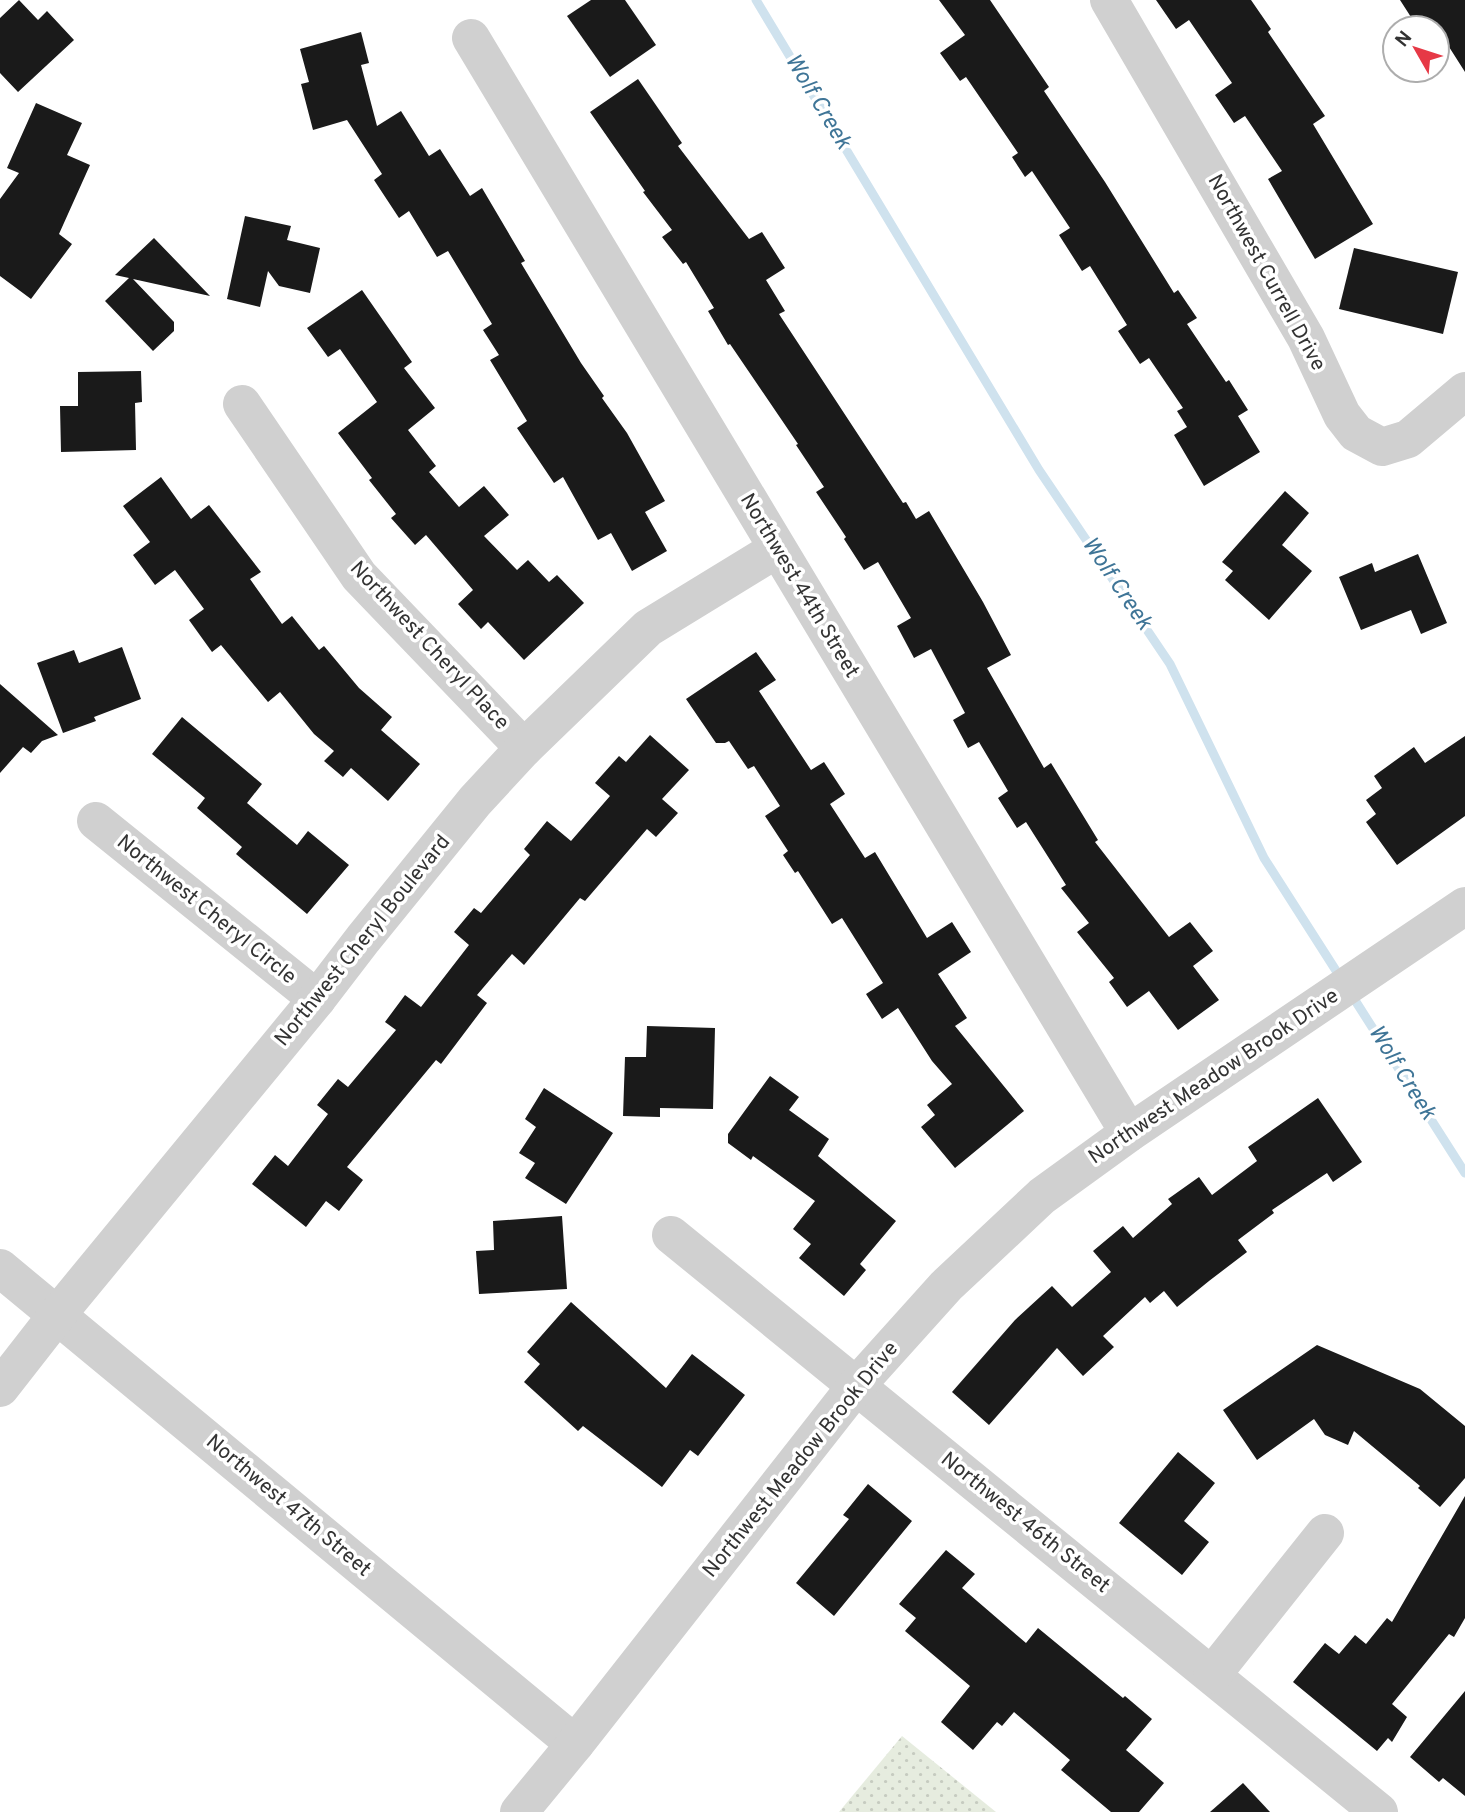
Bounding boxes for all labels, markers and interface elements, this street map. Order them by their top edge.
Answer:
north arrow [1381,14,1451,84]
text: N [1391,27,1418,52]
water label: Wolf Creek [777,49,857,155]
street label: Northwest Currell Drive [1201,170,1331,376]
street label: Northwest 44th Street [733,489,865,683]
water label: Wolf Creek [1074,532,1158,637]
street label: Northwest Cheryl Place [344,556,514,736]
street label: Northwest Cheryl Circle [111,829,301,991]
street label: Northwest Cheryl Boulevard [269,830,457,1052]
street label: Northwest Meadow Brook Drive [1084,983,1344,1171]
water label: Wolf Creek [1361,1020,1442,1126]
street label: Northwest Meadow Brook Drive [697,1336,905,1584]
street label: Northwest 47th Street [200,1429,376,1583]
street label: Northwest 46th Street [935,1446,1115,1600]

